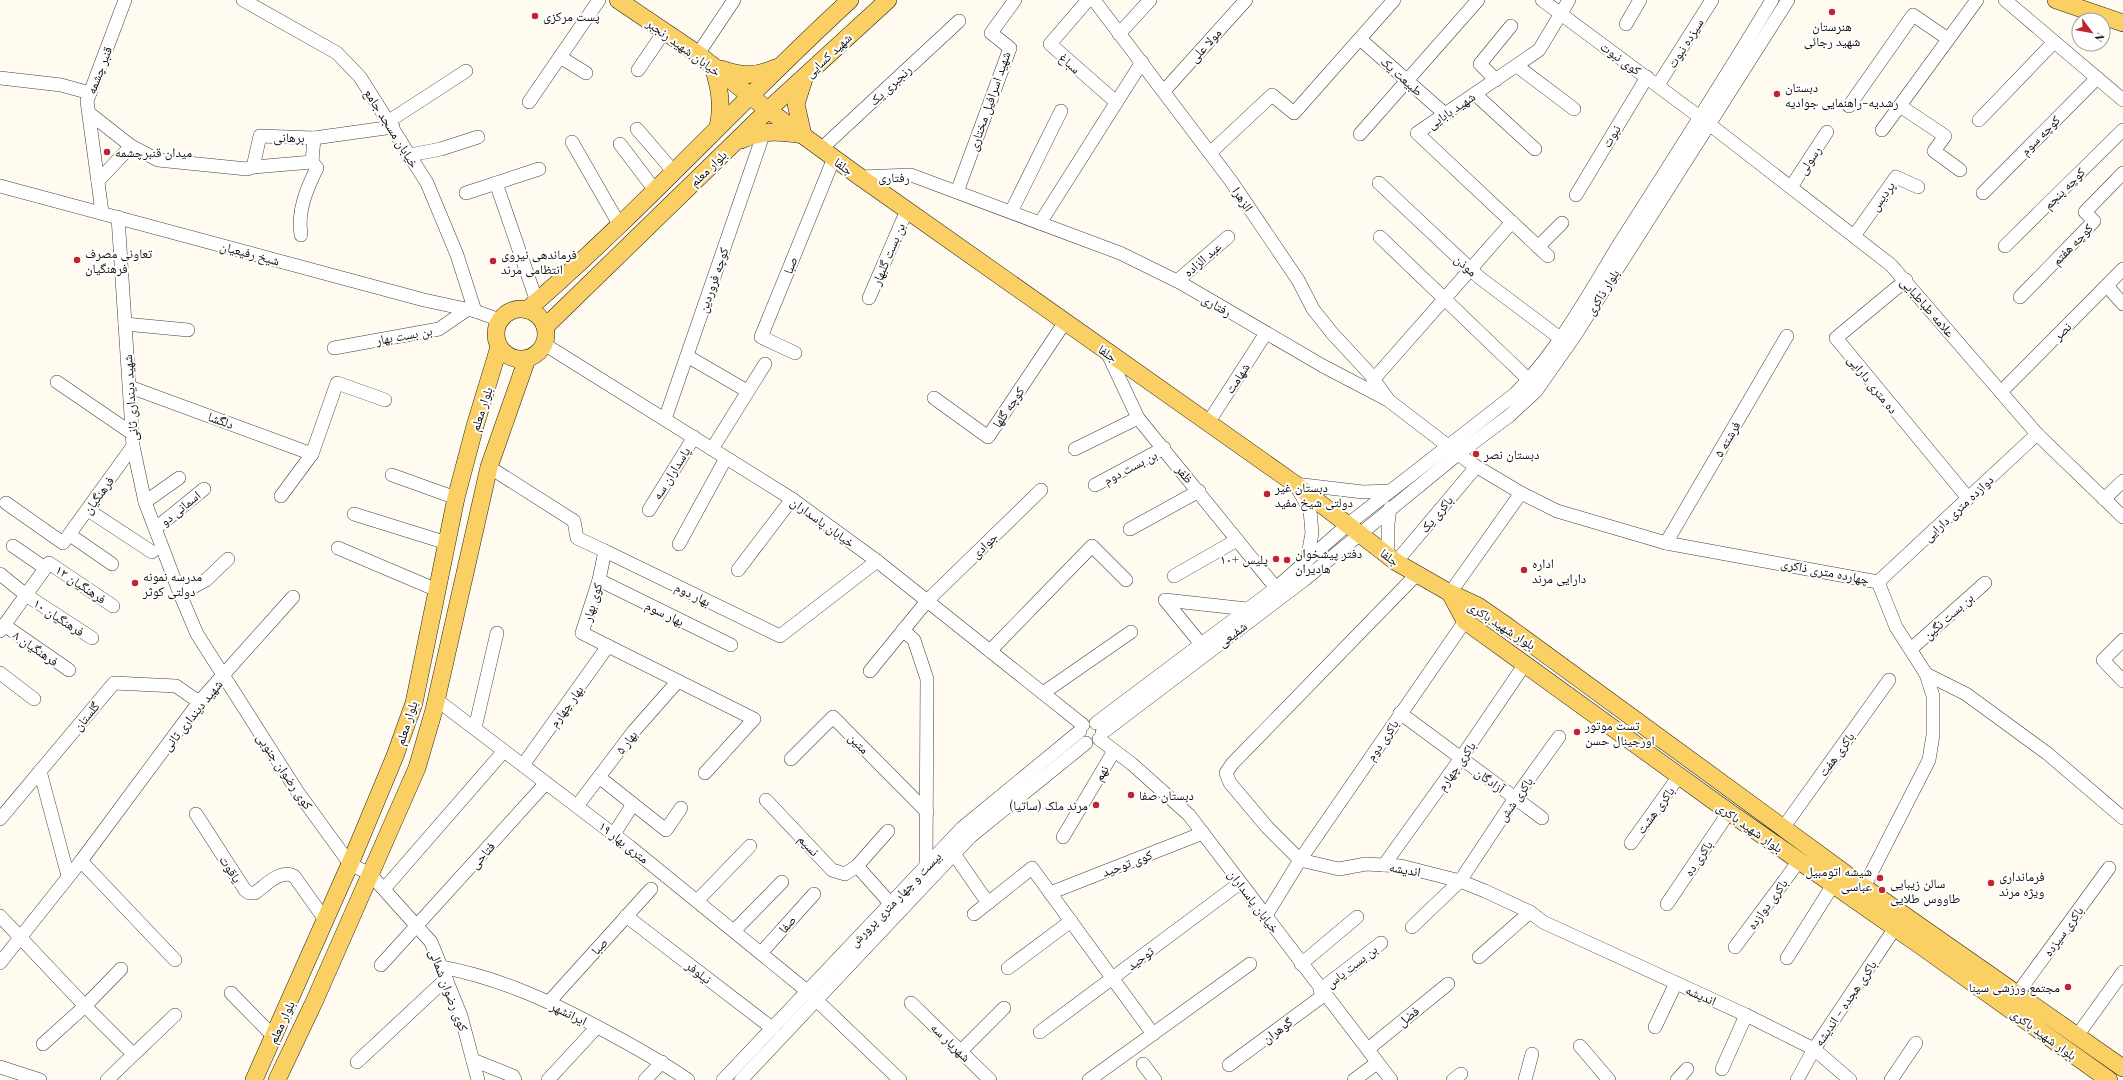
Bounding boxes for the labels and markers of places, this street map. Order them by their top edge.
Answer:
place label: پست مرکزی [543,7,600,25]
marker: هنرستان شهید رجائی [1827,7,1837,17]
marker: پست مرکزی [530,11,540,21]
place label: هنرستان شهید رجائی [1804,17,1860,50]
place label: دبستان رشدیه-راهنمایی جوادیه [1785,78,1899,111]
marker: دبستان رشدیه-راهنمایی جوادیه [1772,89,1782,99]
place label: میدان قنبرچشمه [115,143,192,161]
marker: میدان قنبرچشمه [102,147,112,157]
place label: تعاونی مصرف فرهنگیان [85,244,152,277]
place label: فرماندهی نیروی انتظامی مرند [501,245,577,278]
marker: تعاونی مصرف فرهنگیان [72,255,82,265]
marker: فرماندهی نیروی انتظامی مرند [488,256,498,266]
place label: دبستان نصر [1483,445,1539,463]
marker: دبستان نصر [1471,449,1481,459]
place label: دبستان غیر دولتی شیخ مفید [1274,478,1353,512]
marker: دبستان غیر دولتی شیخ مفید [1262,489,1272,499]
place label: دفتر پیشخوان هادیران [1295,544,1362,577]
place label: پلیس +۱۰ [1220,550,1268,568]
marker: پلیس +۱۰ [1271,554,1281,564]
place label: اداره دارایی مرند [1532,554,1586,587]
marker: دفتر پیشخوان هادیران [1282,555,1292,565]
marker: اداره دارایی مرند [1519,565,1529,575]
place label: مدرسه نمونه دولتی کوثر [142,567,202,600]
marker: مدرسه نمونه دولتی کوثر [130,578,140,588]
place label: تست موتور اورجینال حسن [1584,716,1655,749]
marker: تست موتور اورجینال حسن [1572,727,1582,737]
place label: دبستان صفا [1139,786,1194,804]
marker: دبستان صفا [1126,790,1136,800]
place label: مرند ملک (ساتیا) [1009,796,1088,814]
marker: مرند ملک (ساتیا) [1091,800,1101,810]
place label: شیشه اتومبیل عباسی [1805,862,1872,895]
place label: فرمانداری ویژه مرند [1999,867,2045,900]
marker: شیشه اتومبیل عباسی [1875,873,1885,883]
place label: سالن زیبایی طاووس طلایی [1890,874,1960,907]
marker: فرمانداری ویژه مرند [1986,878,1996,888]
marker: سالن زیبایی طاووس طلایی [1877,885,1887,895]
place label: مجتمع ورزشی سینا [1969,978,2060,997]
marker: مجتمع ورزشی سینا [2063,982,2073,992]

